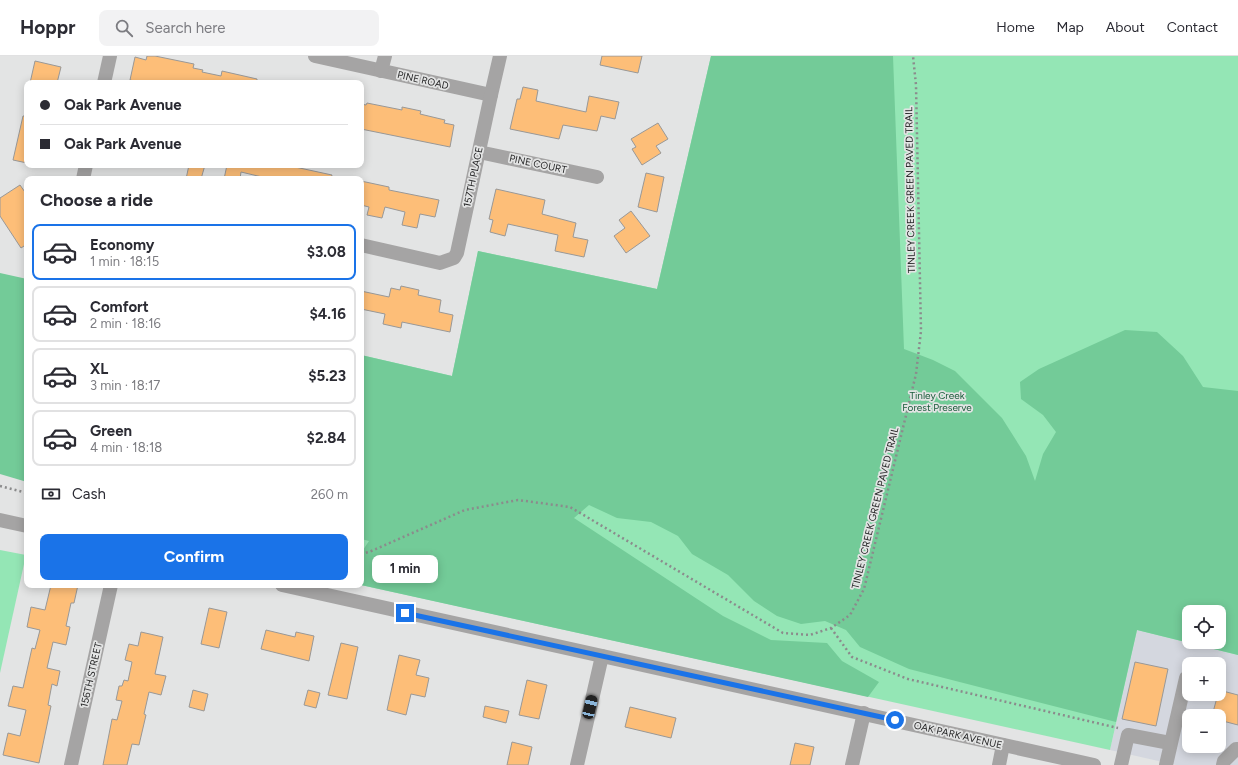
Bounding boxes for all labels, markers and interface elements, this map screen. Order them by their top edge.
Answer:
search box [99,10,379,46]
text: Hoppr [20,16,75,39]
icon: search [113,17,135,39]
text: Search here [145,19,225,37]
text: Home [996,19,1035,36]
text: Map [1057,19,1084,36]
text: About [1106,19,1145,36]
text: Contact [1167,19,1218,36]
street label: PINE ROAD [396,68,450,92]
text: Oak Park Avenue [64,96,182,114]
street label: TINLEY CREEK GREEN PAVED TRAIL [902,106,918,273]
text: Oak Park Avenue [64,135,182,153]
street label: 157TH PLACE [460,146,486,208]
street label: PINE COURT [508,152,568,177]
text: Choose a ride [40,189,153,211]
icon: car [42,234,78,270]
text: Economy [90,236,155,254]
text: $3.08 [307,243,346,261]
text: 1 min · 18:15 [90,254,159,269]
icon: car [42,296,78,332]
text: Comfort [90,298,149,316]
text: $4.16 [309,305,346,323]
text: 2 min · 18:16 [90,316,161,331]
icon: car [42,358,78,394]
text: XL [90,360,108,378]
text: $5.23 [308,367,346,385]
text: 3 min · 18:17 [90,378,160,393]
park label: Tinley Creek Forest Preserve [902,389,972,414]
icon: car [42,420,78,456]
text: Green [90,422,132,440]
street label: TINLEY CREEK GREEN PAVED TRAIL [849,425,902,590]
text: $2.84 [307,429,346,447]
text: 4 min · 18:18 [90,440,162,455]
icon: cash [40,483,62,505]
text: Cash [72,485,106,503]
text: 260 m [311,487,348,502]
button: Confirm [40,534,348,580]
callout: 1 min [372,555,438,583]
text: 1 min [390,561,420,576]
route end [396,604,414,622]
map controls [1182,605,1226,753]
button: locate [1182,605,1226,649]
street label: 156TH STREET [77,641,105,709]
button: + [1182,657,1226,701]
car [581,694,599,720]
button: − [1182,709,1226,753]
route start [886,711,904,729]
street label: OAK PARK AVENUE [912,718,1004,752]

